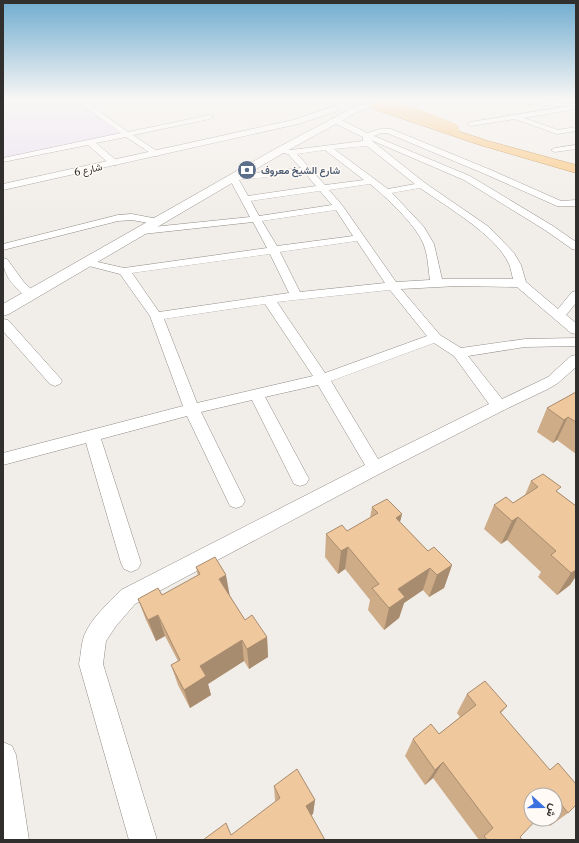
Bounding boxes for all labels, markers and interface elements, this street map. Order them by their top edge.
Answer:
bank icon: شارع الشيخ معروف [236,159,258,181]
street label: شارع 6 [73,160,104,179]
place label: شارع الشيخ معروف [261,164,340,178]
north arrow [523,787,563,827]
text: ش [543,802,561,819]

